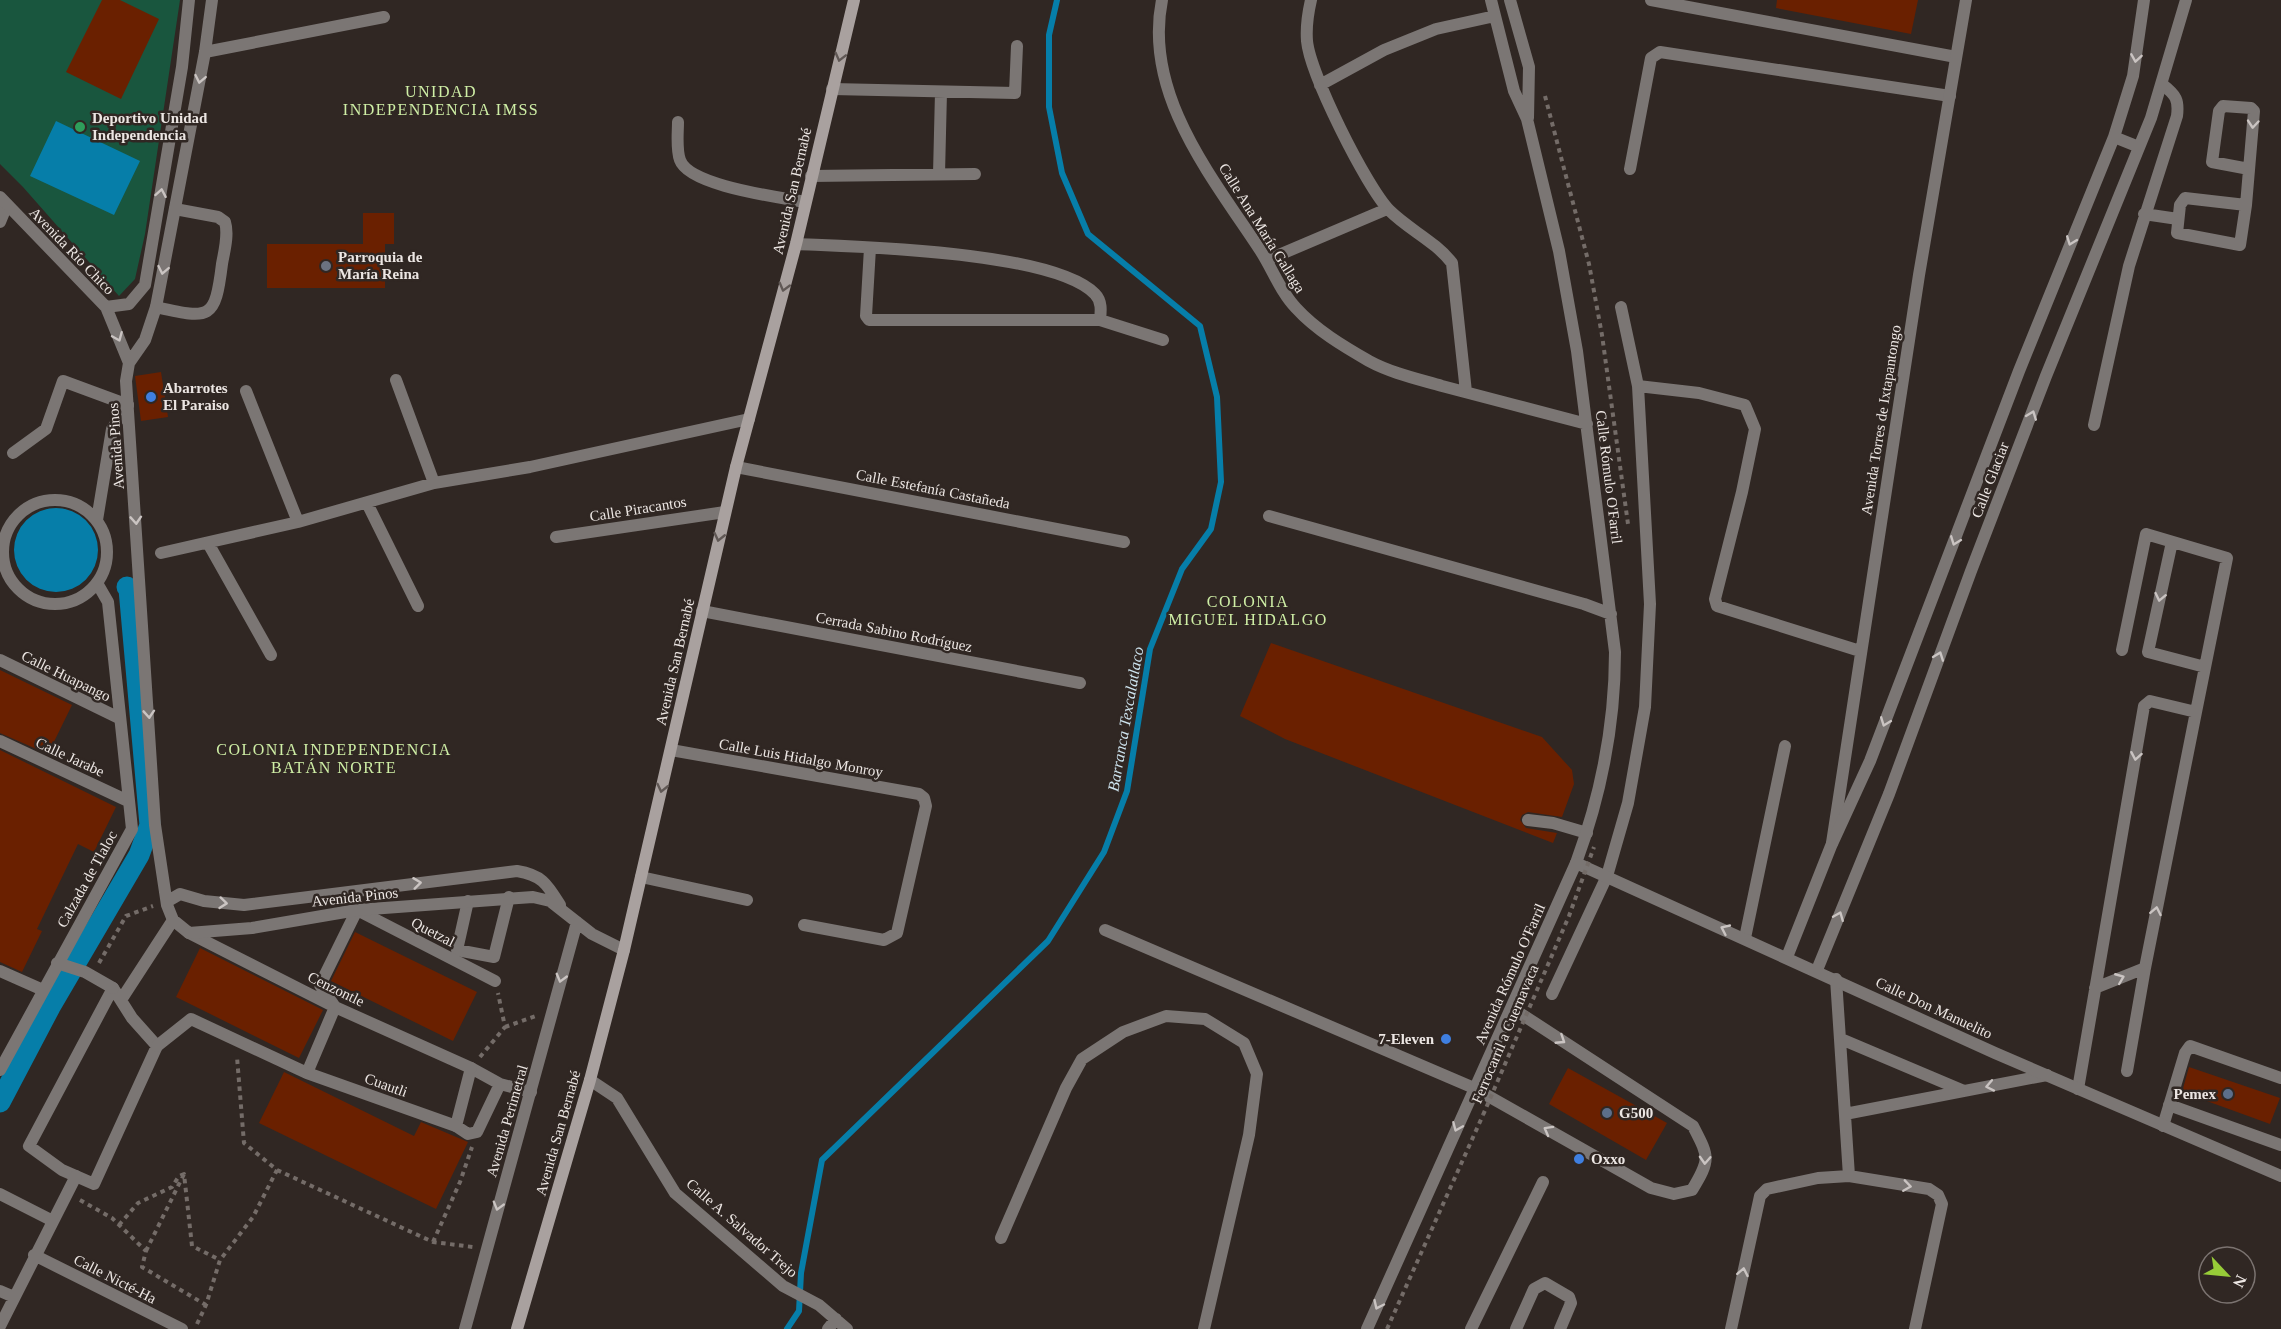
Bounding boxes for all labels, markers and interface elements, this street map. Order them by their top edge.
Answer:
one-way arrow [834,52,847,62]
one-way arrow [2130,53,2143,63]
one-way arrow [194,73,207,83]
district label: UNIDAD INDEPENDENCIA IMSS [343,83,539,118]
place label: Deportivo Unidad Independencia [92,110,208,143]
one-way arrow [2246,119,2259,128]
marker: Deportivo Unidad Independencia [73,120,87,134]
street label: Avenida San Bernabé [770,126,814,256]
street label: Calle Ana María Gallaga [1216,160,1309,296]
one-way arrow [154,188,166,198]
street label: Avenida Río Chico [26,204,118,298]
one-way arrow [2066,235,2078,246]
place label: Parroquia de María Reina [338,249,423,282]
marker: Parroquia de María Reina [319,259,333,273]
one-way arrow [158,265,170,275]
one-way arrow [779,281,791,292]
street label: Avenida Torres de Ixtapantongo [1858,324,1904,516]
one-way arrow [111,330,123,341]
place label: Abarrotes El Paraiso [163,380,229,413]
marker: Abarrotes El Paraiso [144,390,158,404]
street label: Avenida Pinos [105,402,127,490]
street label: Calle Rómulo O'Farril [1593,409,1625,545]
one-way arrow [2024,410,2037,421]
street label: Calle Glaciar [1968,440,2012,520]
street label: Calle Estefanía Castañeda [855,466,1012,512]
street label: Calle Piracantos [588,493,688,525]
one-way arrow [129,515,142,524]
one-way arrow [714,532,727,542]
one-way arrow [1950,534,1962,545]
one-way arrow [2155,592,2168,602]
district label: COLONIA MIGUEL HIDALGO [1168,593,1328,628]
street label: Avenida San Bernabé [653,597,697,727]
street label: Cerrada Sabino Rodríguez [814,609,974,655]
water label: Barranca Texcalatlaco [1104,645,1147,793]
street label: Calle Huapango [19,648,113,704]
one-way arrow [1932,651,1945,662]
one-way arrow [142,710,155,719]
one-way arrow [1880,716,1892,727]
street label: Calle Jarabe [33,734,107,780]
street label: Calle Luis Hidalgo Monroy [718,736,885,780]
district label: COLONIA INDEPENDENCIA BATÁN NORTE [216,741,452,776]
one-way arrow [2130,751,2142,760]
one-way arrow [656,783,669,793]
street label: Calzada de Tlaloc [54,828,120,930]
one-way arrow [412,878,421,890]
street label: Avenida Pinos [311,884,399,909]
one-way arrow [219,896,228,909]
street label: Avenida Rómulo O'Farril [1472,901,1548,1047]
one-way arrow [2149,906,2162,916]
one-way arrow [1832,911,1844,922]
street label: Quetzal [409,914,457,950]
one-way arrow [1720,924,1731,936]
street label: Ferrocarril a Cuernavaca [1469,962,1542,1106]
street label: Cenzontle [305,968,367,1010]
one-way arrow [556,973,569,983]
one-way arrow [2114,973,2125,985]
street label: Calle Don Manuelito [1873,974,1995,1042]
place label: 7-Eleven [1378,1031,1435,1047]
marker: 7-Eleven [1439,1032,1453,1046]
one-way arrow [1554,1033,1565,1044]
street label: Avenida Perimetral [483,1063,531,1179]
street label: Avenida San Bernabé [532,1068,584,1198]
street label: Cuautli [363,1070,409,1100]
one-way arrow [1985,1079,1995,1092]
place label: Pemex [2174,1086,2216,1102]
marker: Pemex [2221,1087,2235,1101]
place label: G500 [1619,1105,1653,1121]
marker: G500 [1600,1106,1614,1120]
one-way arrow [1452,1121,1464,1132]
one-way arrow [1544,1126,1554,1137]
place label: Oxxo [1591,1151,1625,1167]
marker: Oxxo [1572,1152,1586,1166]
one-way arrow [1698,1155,1711,1164]
street label: Calle A. Salvador Trejo [683,1175,801,1281]
one-way arrow [1902,1179,1912,1192]
one-way arrow [493,1201,506,1211]
north arrow [2197,1245,2257,1305]
street label: Calle Nicté-Ha [71,1251,159,1307]
one-way arrow [1736,1267,1749,1277]
text: N [2230,1272,2250,1291]
one-way arrow [1373,1299,1385,1310]

